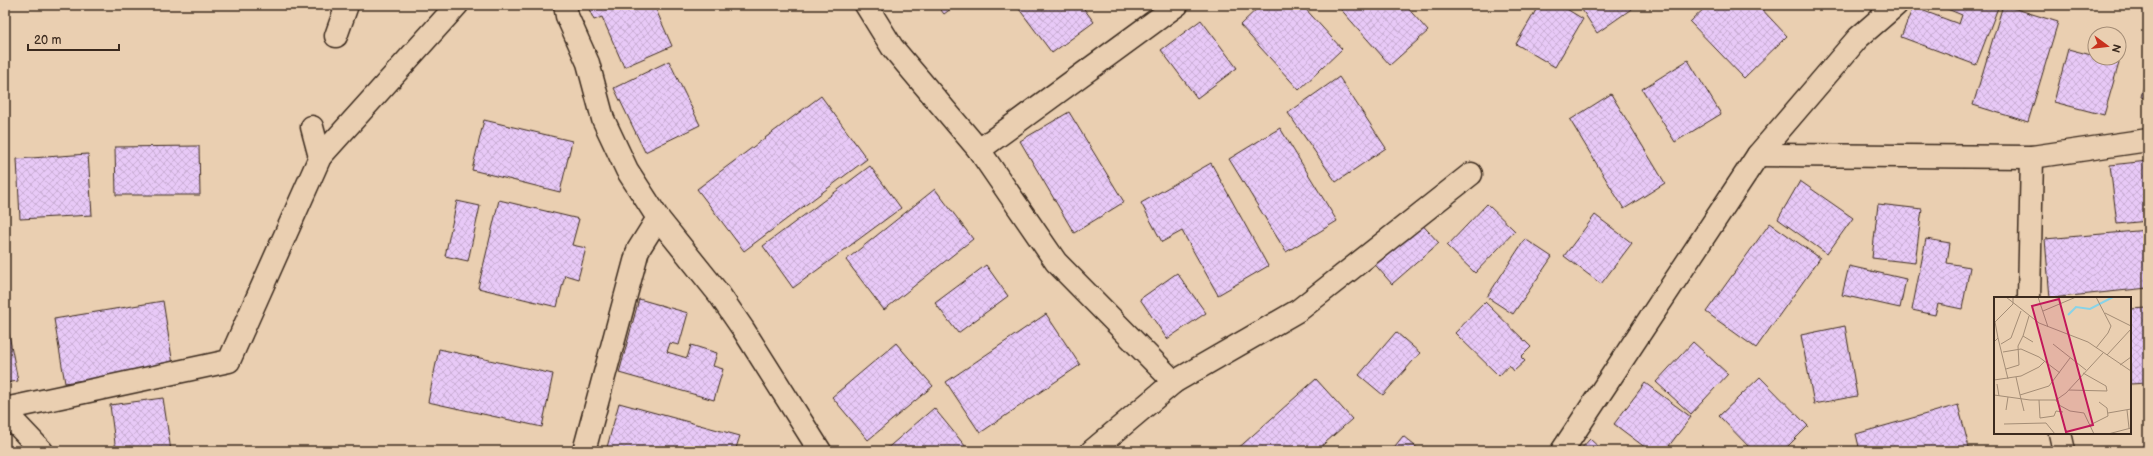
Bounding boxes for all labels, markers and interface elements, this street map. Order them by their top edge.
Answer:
scale bar [28,26,119,52]
north arrow [2087,26,2127,66]
text: 20 m [34,33,61,48]
text: N [2109,43,2124,54]
inset map [1994,297,2131,434]

